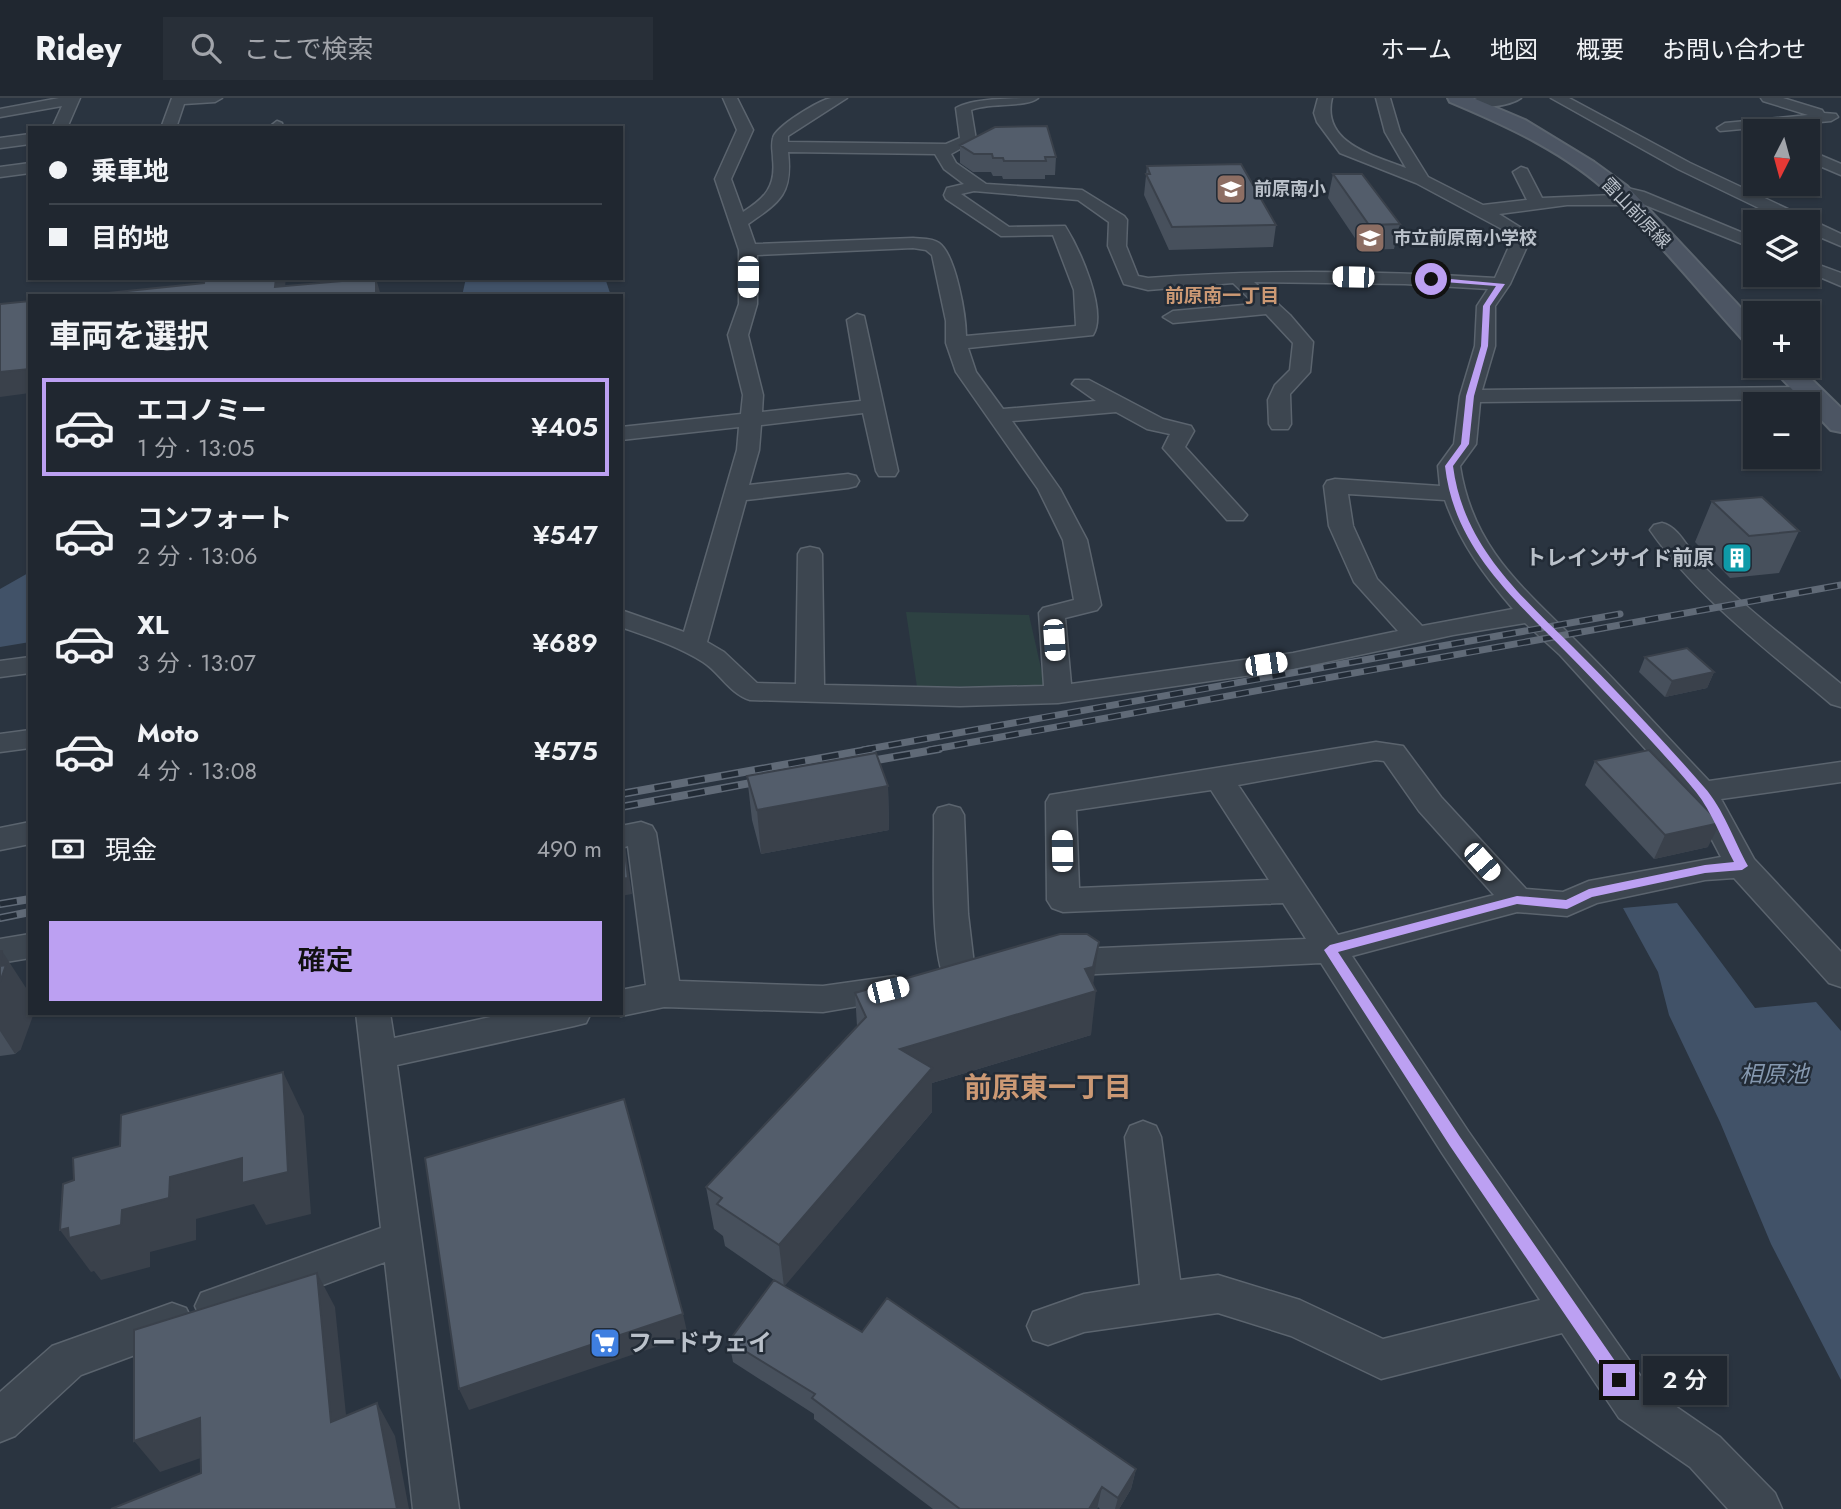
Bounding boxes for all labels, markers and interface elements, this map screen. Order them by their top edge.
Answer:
search box [163,17,653,80]
text: Ridey [35,25,121,72]
icon: search [187,29,225,67]
text: ここで検索 [243,30,373,68]
text: ホーム [1381,32,1452,67]
text: 地図 [1490,32,1538,67]
text: 概要 [1576,32,1624,67]
text: お問い合わせ [1662,32,1806,67]
north arrow [1743,119,1820,196]
map controls [1743,119,1820,469]
text: 乗車地 [91,152,169,190]
school or university icon: 前原南小 [1214,172,1248,206]
street label: 雷山前原線 [1595,172,1677,254]
place label: 前原南小 [1254,176,1326,202]
button: layers [1743,210,1820,287]
text: 目的地 [91,219,169,257]
school or university icon: 市立前原南小学校 [1353,221,1387,255]
place label: 市立前原南小学校 [1393,225,1537,251]
car [738,256,759,298]
route start [1415,263,1447,295]
car [1332,266,1375,288]
district label: 前原南一丁目 [1165,282,1279,309]
button: + [1743,301,1820,378]
text: 車両を選択 [49,313,209,359]
text: エコノミー [137,391,267,429]
button: − [1743,392,1820,469]
icon: car [53,396,116,459]
text: ¥405 [531,408,598,446]
text: 1 分 · 13:05 [137,431,255,465]
text: コンフォート [137,499,292,537]
icon: car [53,504,116,567]
text: ¥547 [533,516,598,554]
text: 2 分 · 13:06 [137,539,258,573]
building icon: トレインサイド前原 [1720,541,1754,575]
place label: トレインサイド前原 [1525,543,1714,573]
text: XL [137,606,169,644]
icon: car [53,612,116,675]
car [1043,618,1066,662]
text: ¥689 [532,624,598,662]
text: 3 分 · 13:07 [137,646,256,680]
car [1244,651,1289,677]
text: Moto [137,714,199,752]
icon: car [53,720,116,783]
text: ¥575 [534,732,598,770]
text: 4 分 · 13:08 [137,754,257,788]
icon: cash [49,830,87,868]
car [1052,830,1073,872]
text: 現金 [105,831,157,869]
text: 490 m [537,832,602,866]
car [1461,839,1504,885]
button: 確定 [49,921,602,1001]
car [866,975,911,1005]
water label: 相原池 [1740,1057,1811,1091]
district label: 前原東一丁目 [964,1067,1132,1108]
place label: フードウェイ [628,1325,772,1360]
supermarket icon: フードウェイ [588,1326,622,1360]
callout: 2 分 [1644,1356,1728,1404]
text: 2 分 [1663,1363,1707,1397]
route end [1603,1364,1635,1396]

